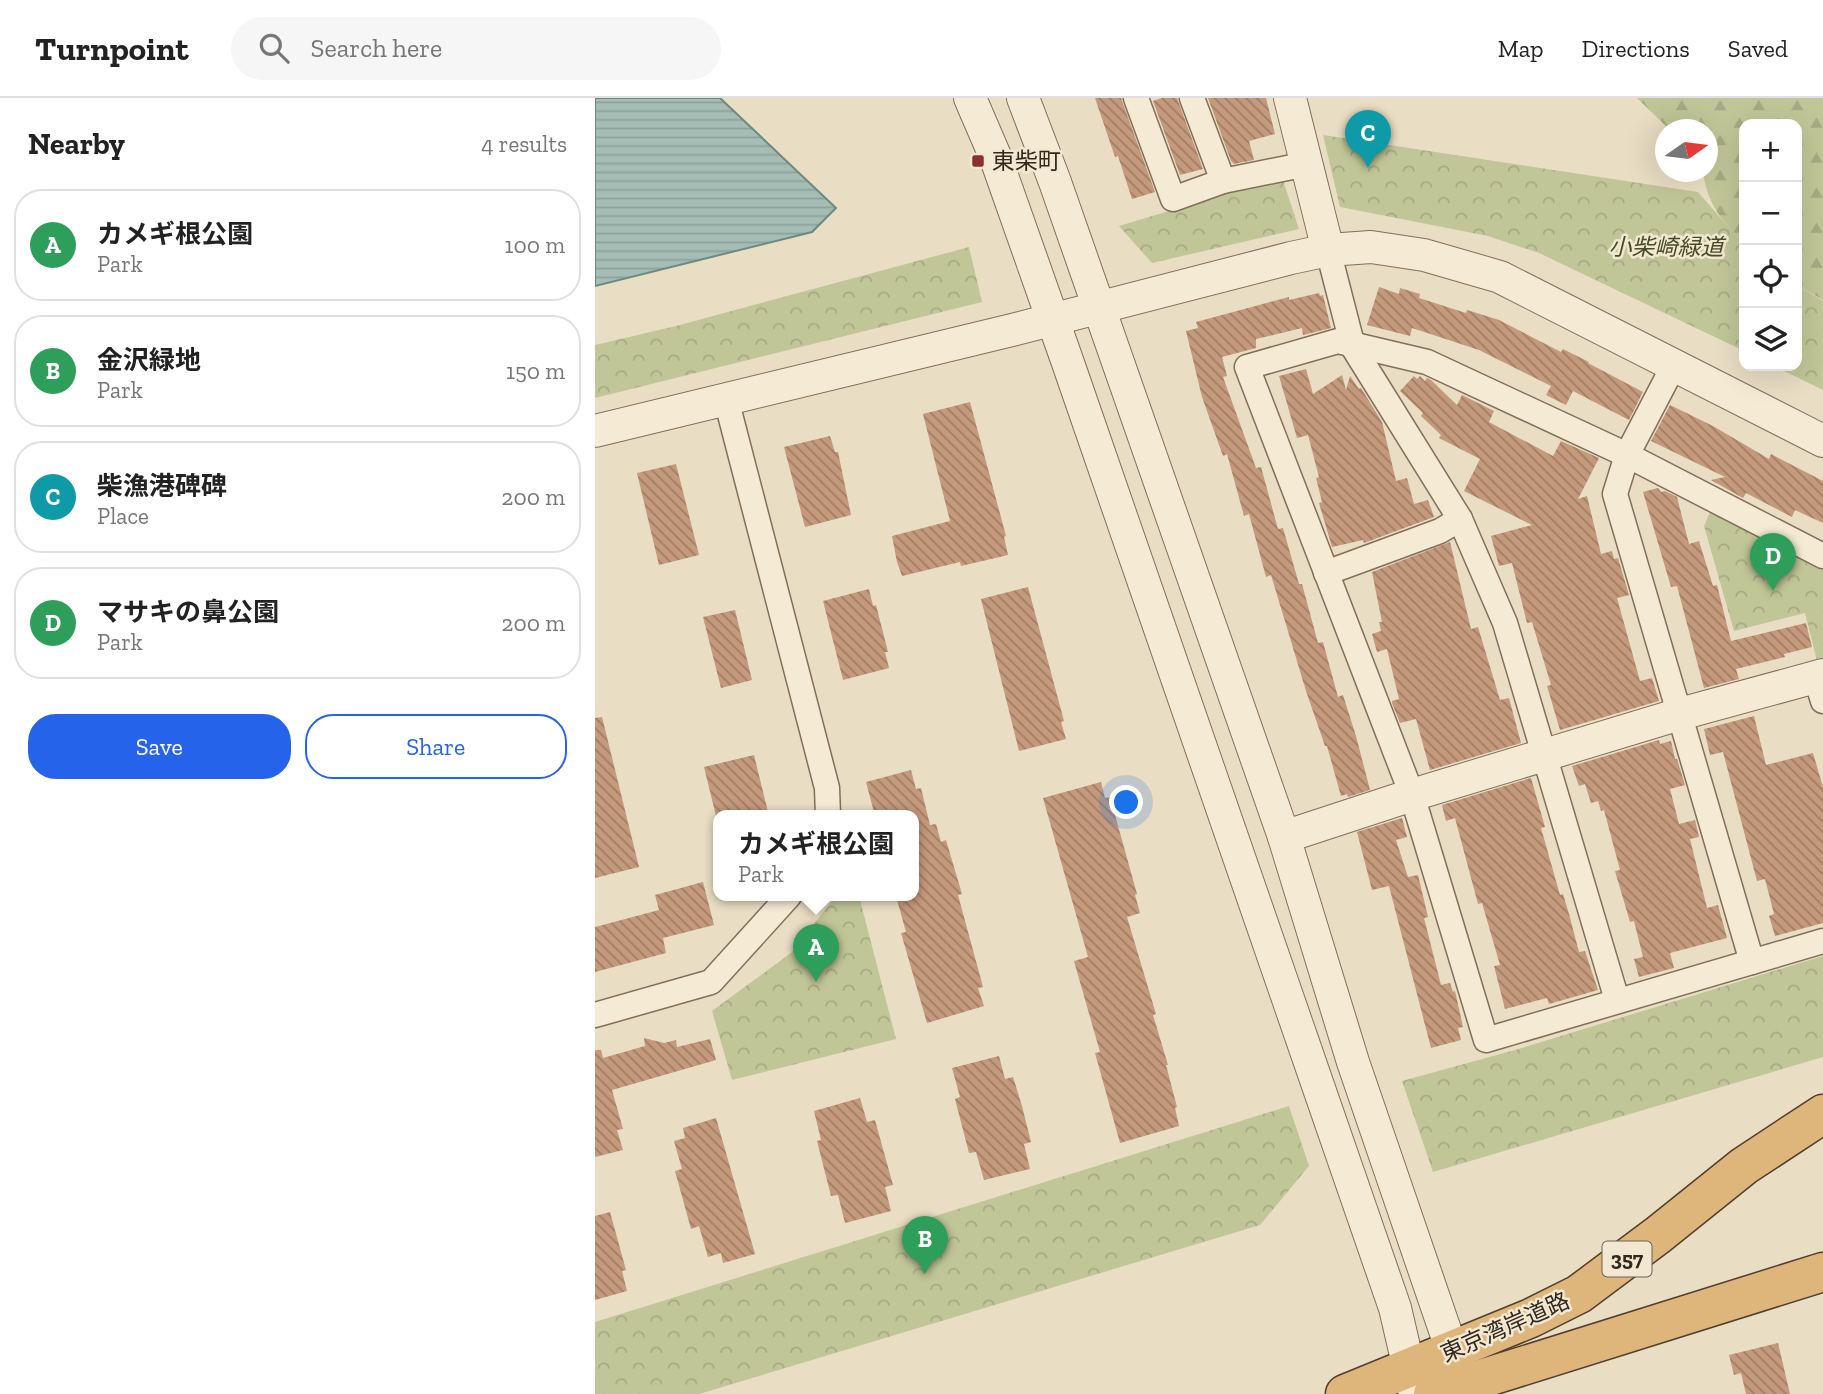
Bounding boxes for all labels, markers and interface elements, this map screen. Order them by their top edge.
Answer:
search box [231,17,721,80]
text: Turnpoint [35,29,189,68]
icon: search [255,29,293,67]
text: Search here [311,32,442,64]
text: Map [1498,34,1544,63]
text: Directions [1582,34,1690,63]
text: Saved [1728,34,1788,63]
pin: C [1345,110,1391,168]
north arrow [1655,119,1718,182]
map controls [1739,119,1802,371]
button: + [1739,119,1802,182]
text: Nearby [28,126,125,162]
text: 4 results [481,130,567,158]
place label: 東柴町 [992,147,1061,175]
marker: 東柴町 [970,153,986,169]
button: − [1739,182,1802,245]
text: カメギ根公園 [97,218,253,250]
text: A [45,231,61,259]
text: 100 m [505,231,565,259]
park label: 小柴崎緑道 [1609,233,1727,261]
button: locate [1739,245,1802,308]
text: Park [97,250,143,278]
button: layers [1739,308,1802,371]
text: 金沢緑地 [97,344,201,376]
text: B [46,357,60,385]
text: 150 m [506,357,565,385]
text: Park [97,376,143,404]
text: 柴漁港碑碑 [97,470,227,502]
text: C [46,483,60,511]
text: 200 m [502,483,565,511]
text: Place [97,502,149,530]
pin: D [1750,533,1796,591]
text: マサキの鼻公園 [97,596,279,628]
text: D [45,609,61,637]
text: 200 m [502,609,565,637]
text: Park [97,628,143,656]
button: Save [28,714,291,779]
button: Share [305,714,567,779]
your location [1109,785,1143,819]
popup [713,810,919,901]
text: カメギ根公園 [738,828,894,860]
text: Park [738,860,784,888]
pin: A [793,924,839,982]
pin: B [902,1216,948,1274]
road number: 357 [1602,1242,1651,1276]
street label: 東京湾岸道路 [1436,1286,1574,1368]

